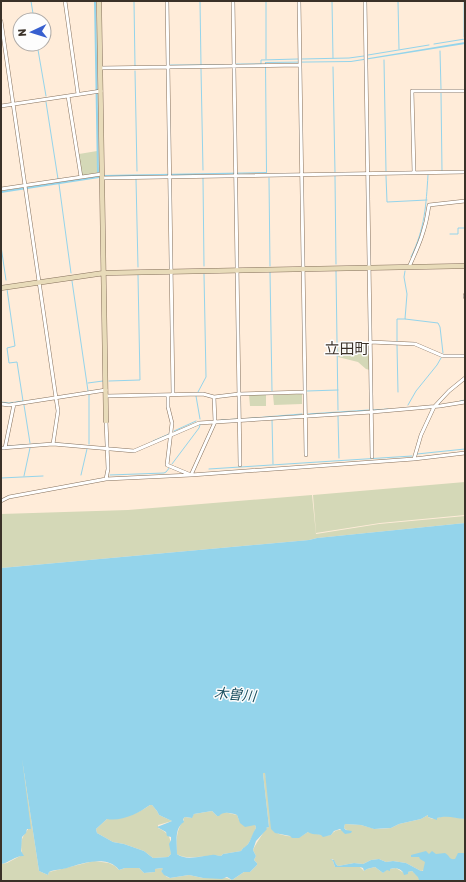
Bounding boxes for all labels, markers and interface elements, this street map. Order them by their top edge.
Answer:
north arrow [12,12,52,52]
text: N [16,28,29,37]
district label: 立田町 [324,340,370,358]
water label: 木曽川 [213,685,259,705]

